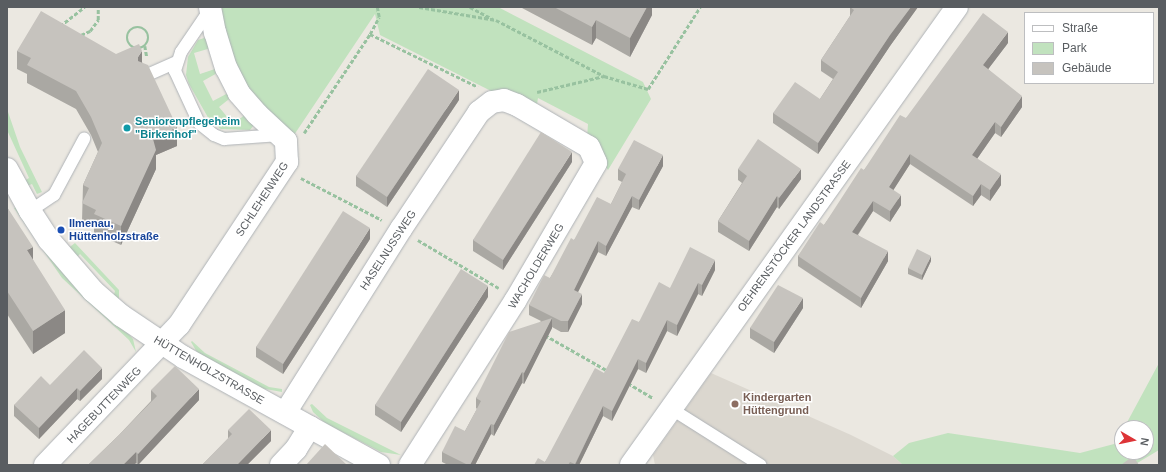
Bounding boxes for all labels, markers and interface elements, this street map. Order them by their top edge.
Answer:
legend [1024,12,1154,84]
text: Straße [1062,21,1098,35]
text: Park [1062,41,1087,55]
text: Gebäude [1062,61,1111,75]
place label: Seniorenpflegeheim "Birkenhof" [135,115,240,141]
marker: Seniorenpflegeheim "Birkenhof" [122,123,132,133]
street label: OEHRENSTÖCKER LANDSTRASSE [735,158,853,314]
street label: SCHLEHENWEG [233,159,291,239]
street label: HASELNUSSWEG [357,207,419,293]
place label: Ilmenau, Hüttenholzstraße [69,217,159,243]
street label: WACHOLDERWEG [505,221,567,311]
marker: Ilmenau, Hüttenholzstraße [56,225,66,235]
street label: HÜTTENHOLZSTRASSE [151,333,267,407]
street label: HAGEBUTTENWEG [64,364,144,446]
place label: Kindergarten Hüttengrund [743,391,811,417]
marker: Kindergarten Hüttengrund [730,399,740,409]
north arrow [1114,420,1154,460]
text: N [1138,437,1151,447]

